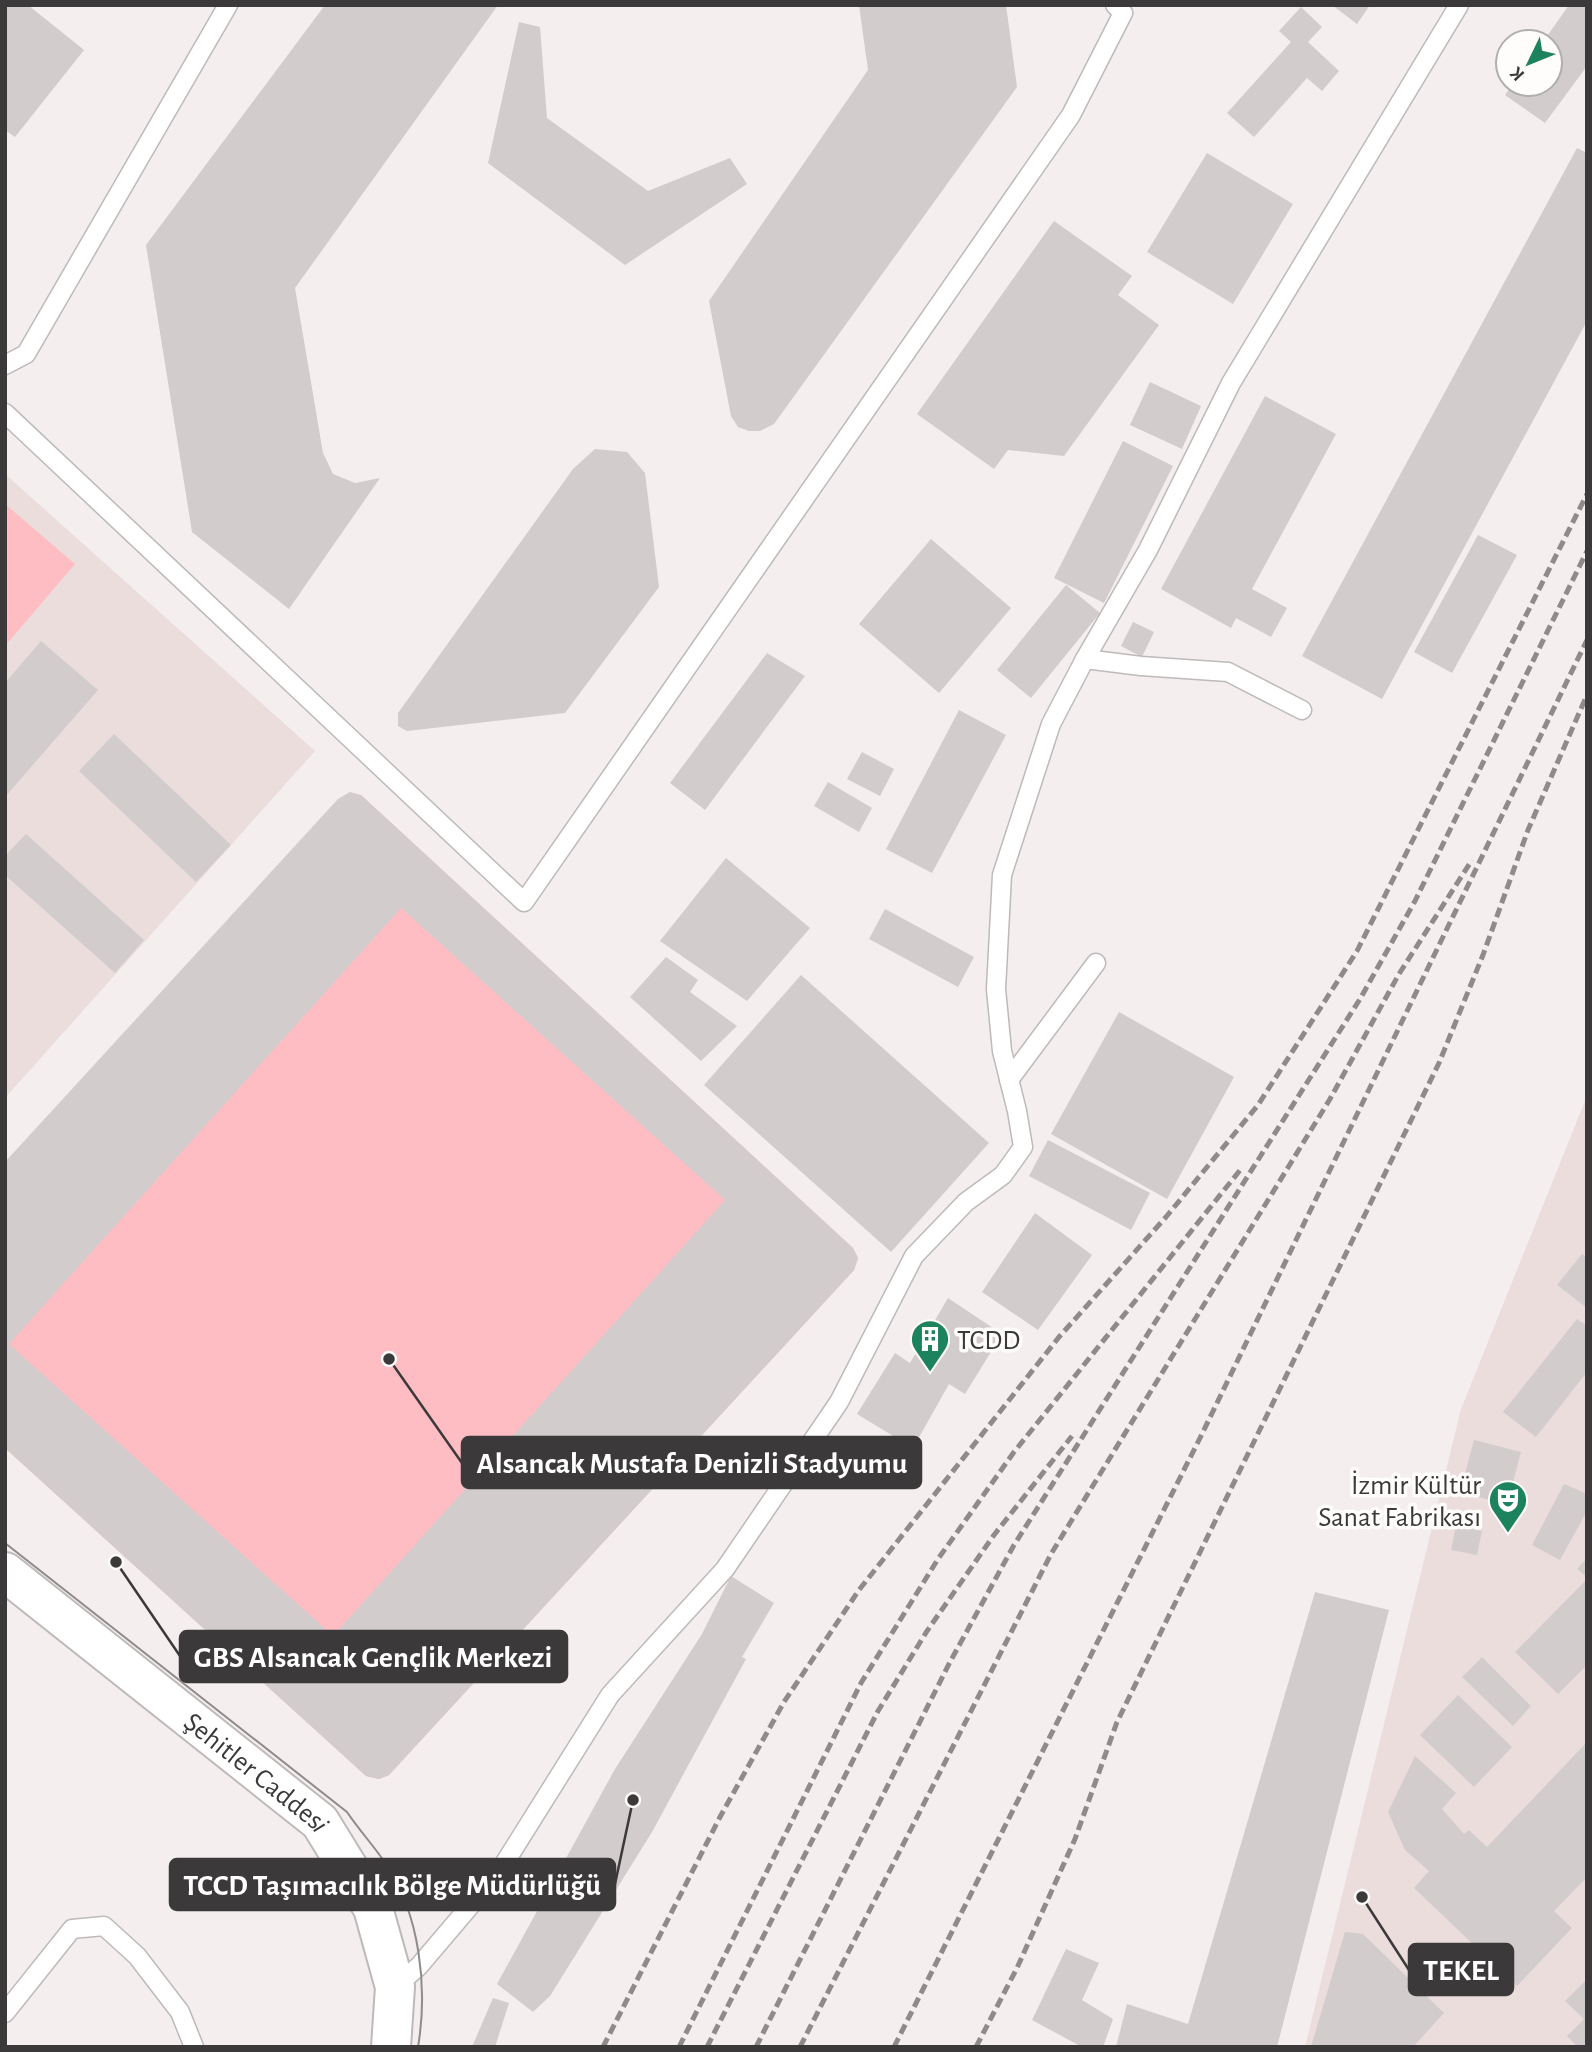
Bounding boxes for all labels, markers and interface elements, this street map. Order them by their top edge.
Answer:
north arrow [1494,28,1564,98]
text: K [1506,62,1528,84]
building icon: TCDD [909,1318,951,1373]
place label: TCDD [957,1327,1020,1355]
callout: Alsancak Mustafa Denizli Stadyumu [462,1437,921,1488]
text: Alsancak Mustafa Denizli Stadyumu [477,1449,908,1479]
place label: İzmir Kültür Sanat Fabrikası [1318,1470,1481,1532]
theatre icon: İzmir Kültür Sanat Fabrikası [1487,1479,1529,1534]
callout: GBS Alsancak Gençlik Merkezi [180,1631,567,1682]
text: GBS Alsancak Gençlik Merkezi [194,1643,552,1673]
street label: Şehitler Caddesi [178,1708,334,1837]
callout: TCCD Taşımacılık Bölge Müdürlüğü [170,1859,615,1910]
text: TCCD Taşımacılık Bölge Müdürlüğü [183,1871,601,1901]
callout: TEKEL [1409,1944,1513,1995]
text: TEKEL [1423,1956,1499,1986]

